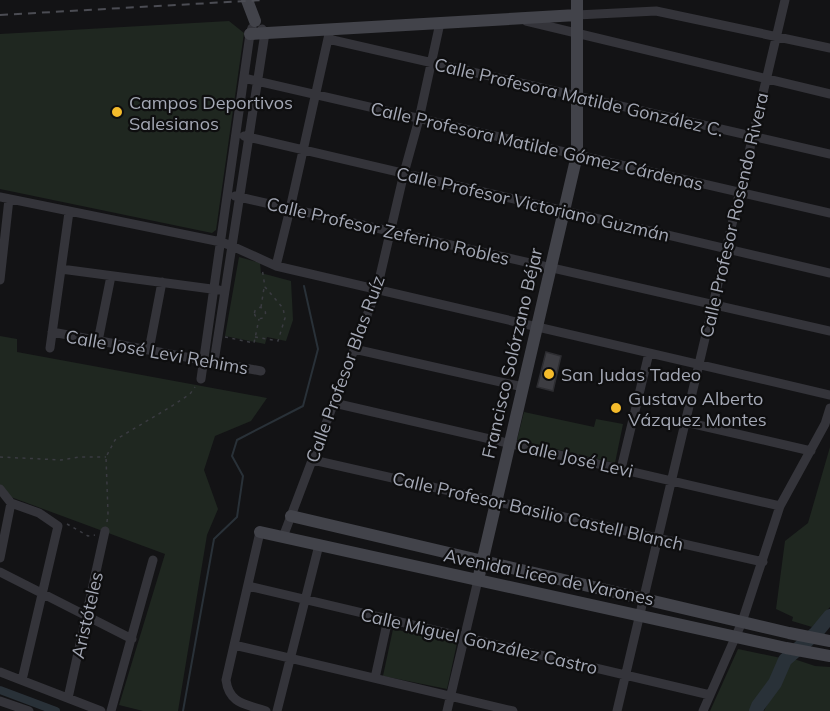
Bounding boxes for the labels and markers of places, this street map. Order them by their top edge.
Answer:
place label: Campos Deportivos Salesianos [129,91,293,135]
marker: Campos Deportivos Salesianos [110,105,124,119]
place label: San Judas Tadeo [561,363,701,386]
marker: San Judas Tadeo [542,367,556,381]
place label: Gustavo Alberto Vázquez Montes [628,387,767,431]
marker: Gustavo Alberto Vázquez Montes [609,401,623,415]

